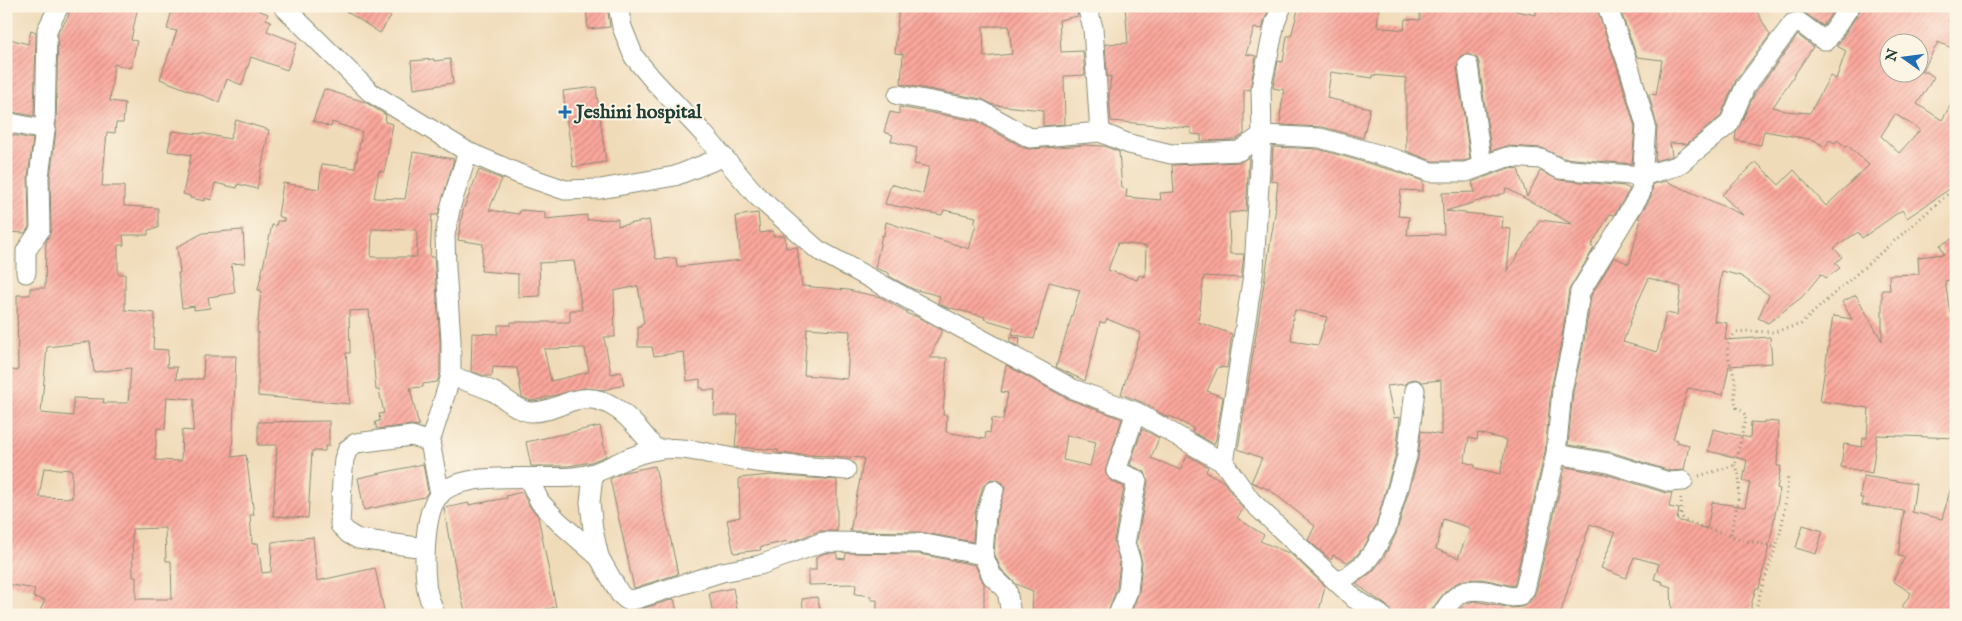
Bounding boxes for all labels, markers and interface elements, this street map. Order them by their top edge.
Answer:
north arrow [1880,32,1930,82]
text: N [1882,47,1903,64]
place label: Jeshini hospital [573,100,702,125]
marker: Jeshini hospital [558,105,572,119]

